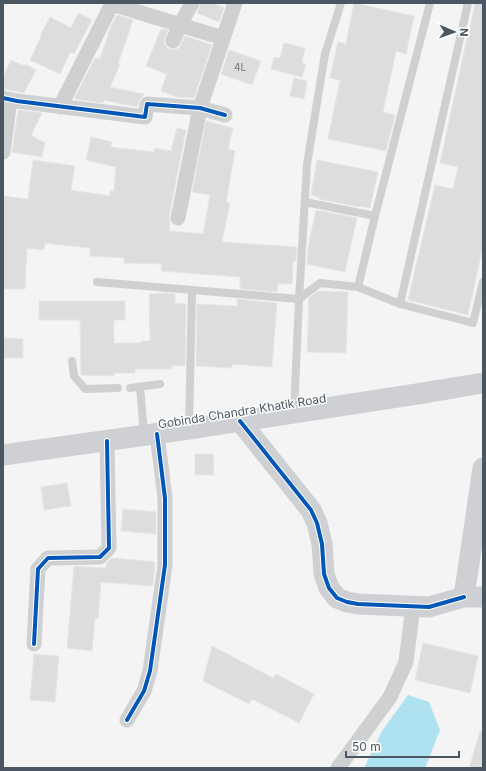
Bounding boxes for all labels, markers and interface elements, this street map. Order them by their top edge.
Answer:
north arrow [434,12,474,52]
text: N [457,28,471,37]
house number: 4L [234,61,246,73]
street label: Gobinda Chandra Khatik Road [157,390,327,432]
scale bar [346,733,459,759]
text: 50 m [352,739,381,754]

